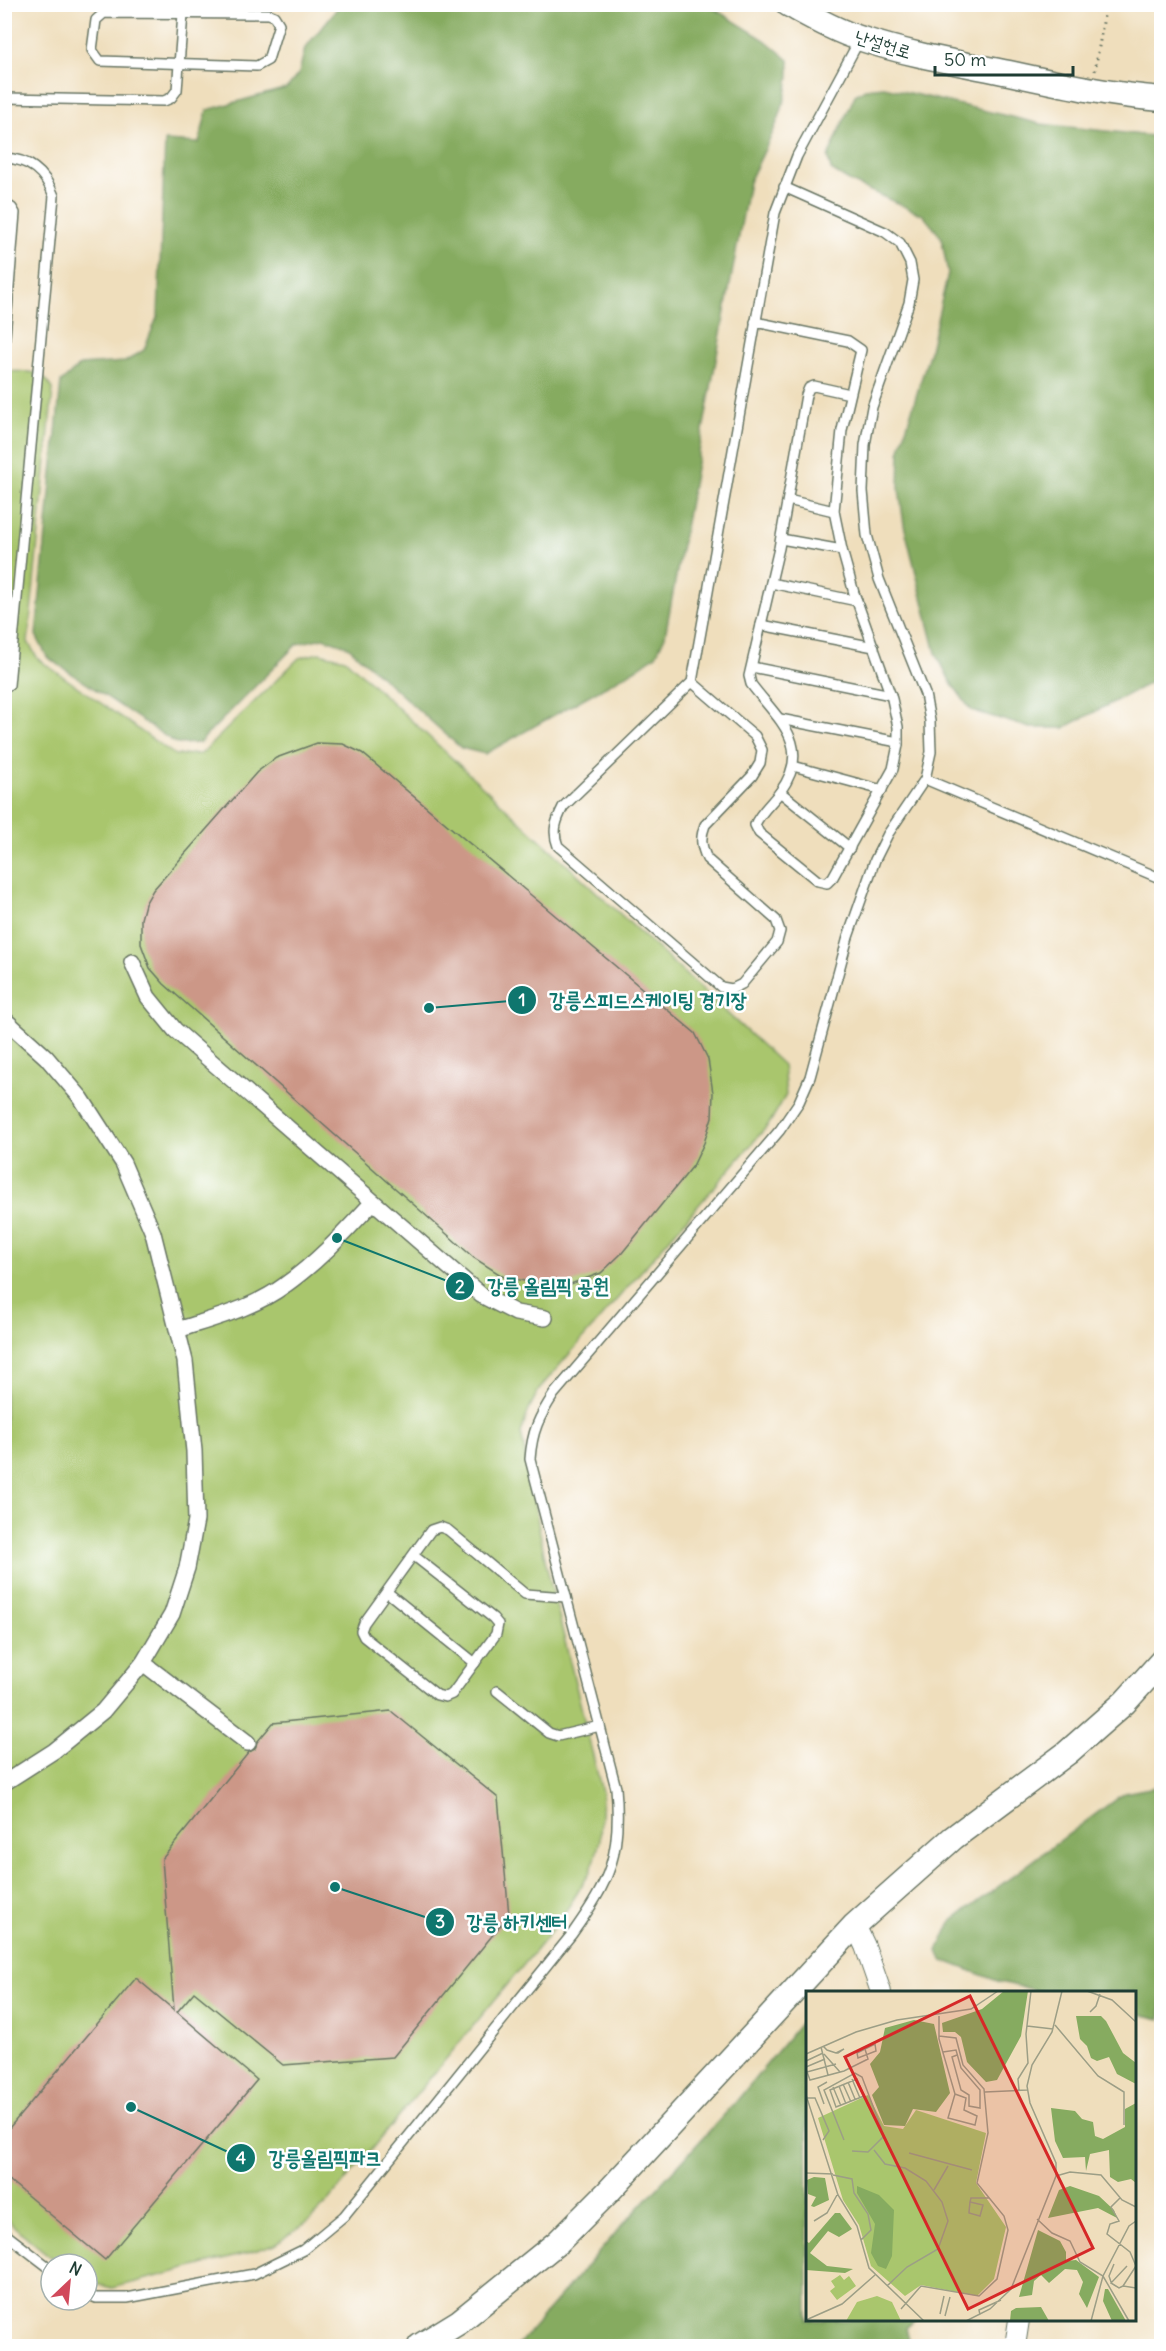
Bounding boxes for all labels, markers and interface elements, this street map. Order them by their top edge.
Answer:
street label: 난설헌로 [852,25,914,63]
scale bar [935,39,1073,77]
text: 50 m [944,48,986,71]
callout: 강릉스피드스케이팅 경기장 [507,981,759,1019]
text: 강릉스피드스케이팅 경기장 [549,987,747,1012]
text: 1 [518,988,526,1011]
callout: 강릉 올림픽 공원 [445,1267,621,1305]
text: 강릉 올림픽 공원 [487,1273,609,1298]
text: 2 [455,1275,465,1298]
callout: 강릉 하키센터 [425,1903,580,1941]
text: 강릉 하키센터 [466,1909,568,1934]
text: 3 [435,1910,445,1933]
inset map [806,1991,1136,2321]
callout: 강릉올림픽파크 [226,2139,393,2177]
text: 강릉올림픽파크 [269,2145,381,2170]
text: 4 [236,2146,247,2169]
north arrow [39,2252,99,2312]
text: N [66,2257,85,2280]

